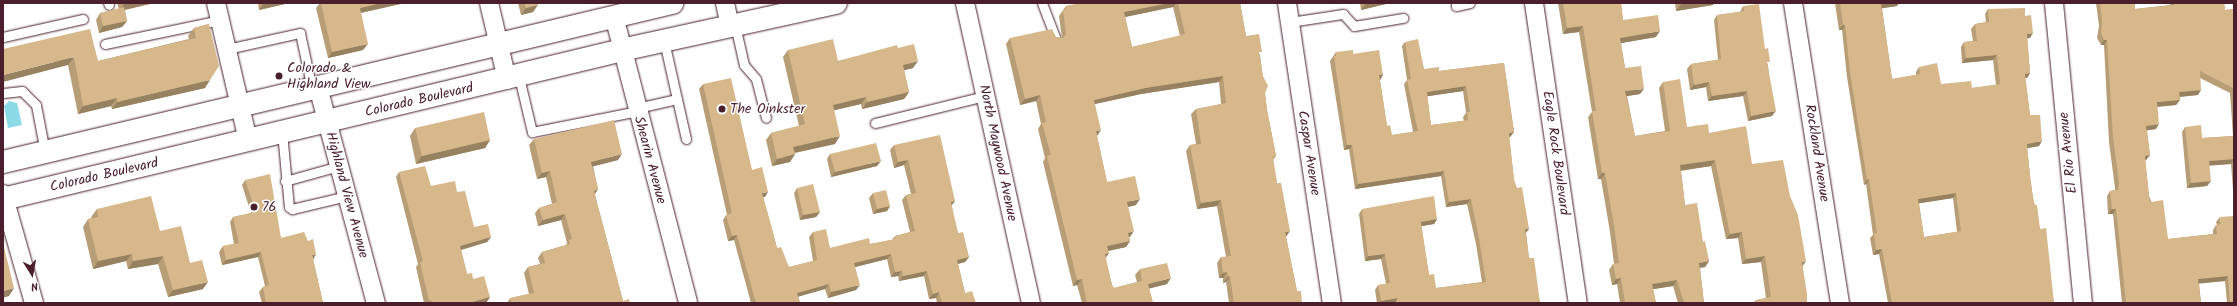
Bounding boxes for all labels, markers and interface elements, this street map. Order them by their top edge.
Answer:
place label: Colorado & Highland View [287,60,370,92]
marker: Colorado & Highland View [274,71,284,81]
street label: Colorado Boulevard [363,79,475,121]
street label: North Maywood Avenue [975,83,1021,223]
street label: Eagle Rock Boulevard [1539,90,1573,216]
place label: The Oinkster [730,101,805,117]
street label: Rockland Avenue [1801,103,1833,203]
marker: The Oinkster [717,104,727,114]
street label: Caspar Avenue [1294,109,1324,197]
street label: El Rio Avenue [2055,111,2081,195]
street label: Shearin Avenue [630,114,670,206]
street label: Highland View Avenue [322,130,372,260]
street label: Colorado Boulevard [48,154,160,196]
place label: 76 [262,199,276,215]
marker: 76 [249,202,259,212]
north arrow [12,254,52,294]
text: N [29,276,39,295]

